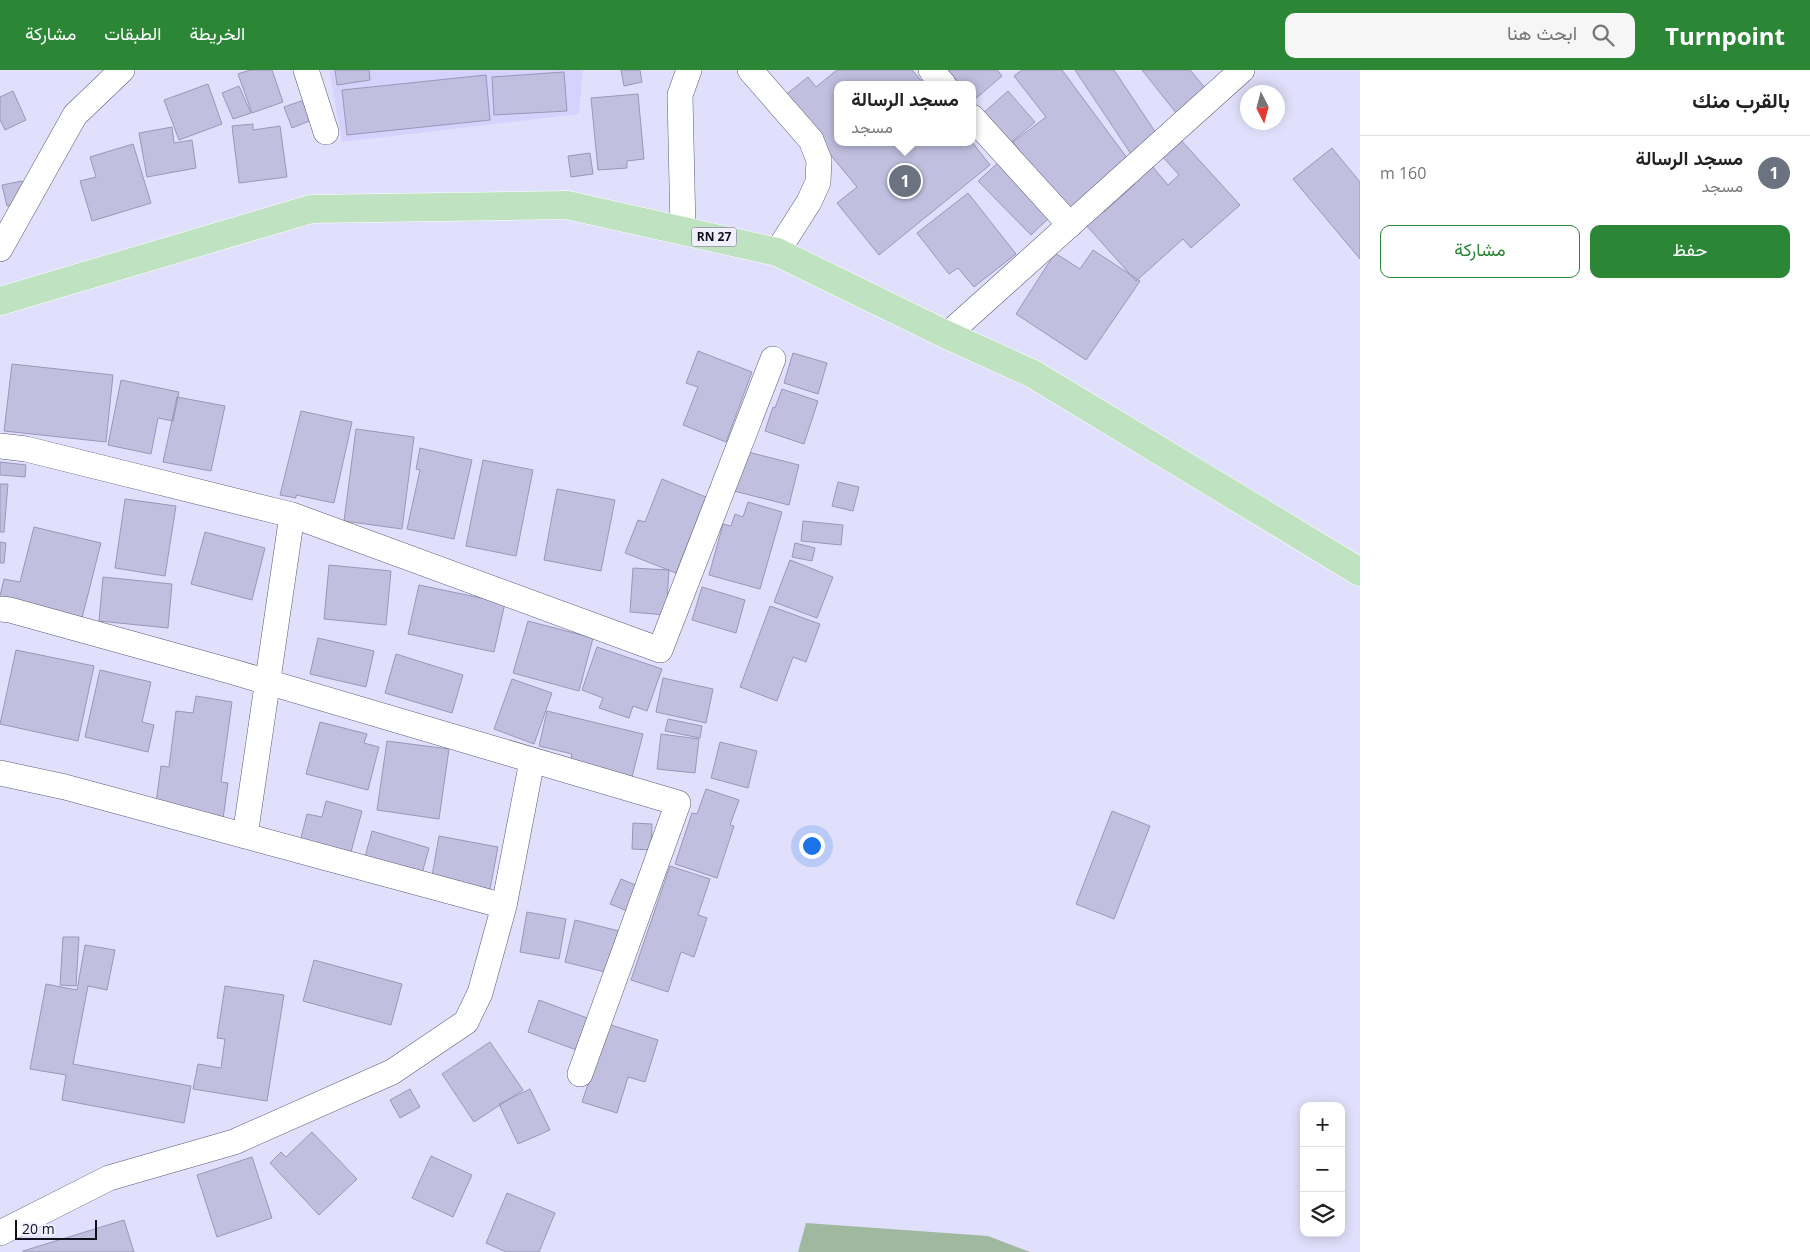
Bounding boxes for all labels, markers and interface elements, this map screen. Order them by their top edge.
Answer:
search box [1285,13,1635,58]
text: Turnpoint [1665,19,1785,52]
text: ابحث هنا [1507,20,1577,46]
text: مشاركة [25,21,76,45]
text: الطبقات [104,21,161,45]
text: الخريطة [189,21,245,45]
icon: search [1589,21,1617,49]
popup [834,81,976,146]
north arrow [1240,85,1285,130]
text: مسجد الرسالة [851,86,959,112]
text: بالقرب منك [1692,86,1790,114]
text: مسجد [851,116,893,138]
text: مسجد الرسالة [1636,145,1743,171]
pin: 1 [889,162,921,200]
text: 160 m [1380,162,1426,184]
text: 1 [1769,162,1779,184]
text: مسجد [1702,175,1743,197]
button: مشاركة [1380,225,1580,278]
button: حفظ [1590,225,1790,278]
road number: RN 27 [692,228,736,246]
your location [799,833,825,859]
map controls [1300,1102,1345,1237]
button: + [1300,1102,1345,1147]
button: − [1300,1147,1345,1192]
button: layers [1300,1192,1345,1237]
scale bar [15,1217,98,1240]
text: 20 m [22,1219,55,1238]

